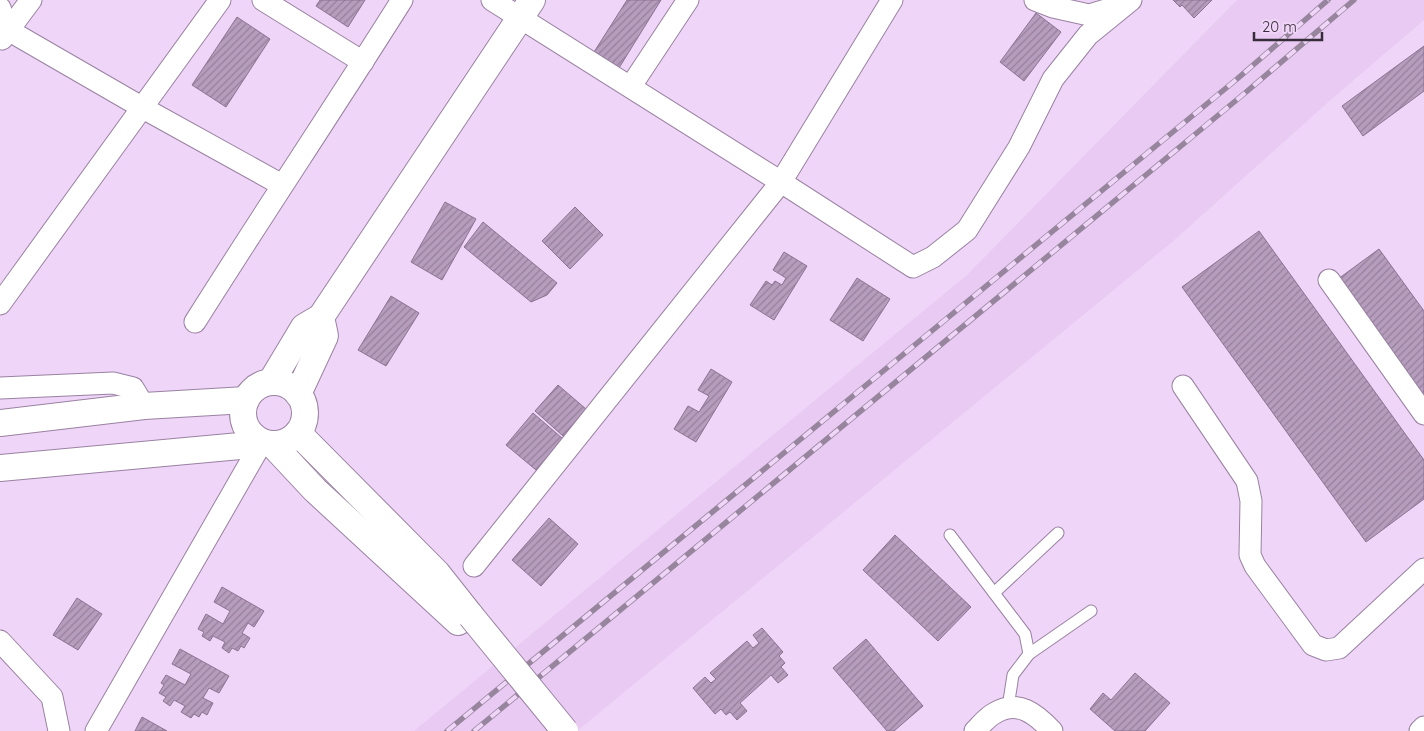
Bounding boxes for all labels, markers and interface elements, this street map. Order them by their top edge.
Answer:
scale bar [1254,10,1322,42]
text: 20 m [1262,17,1297,36]

